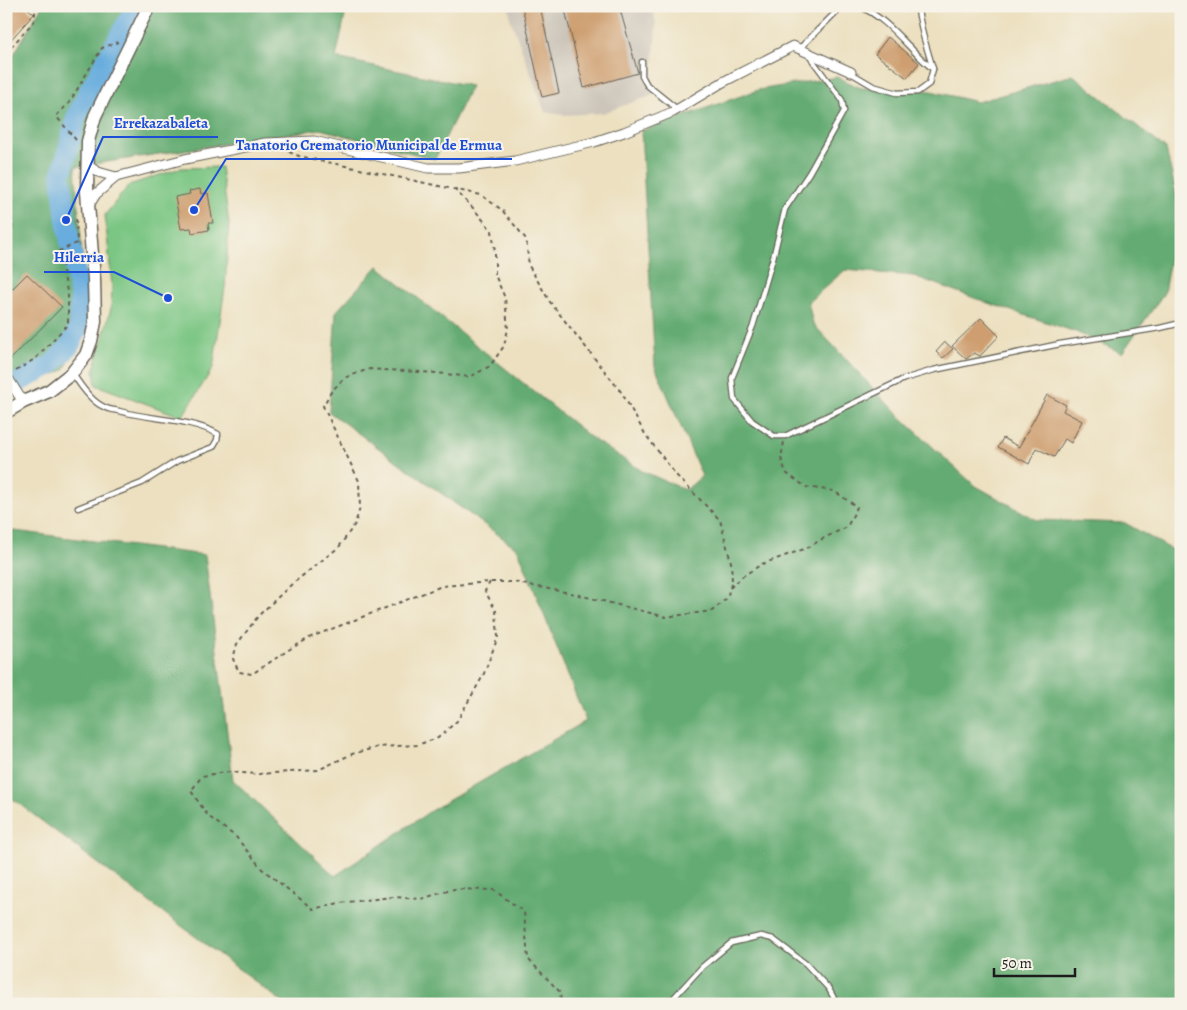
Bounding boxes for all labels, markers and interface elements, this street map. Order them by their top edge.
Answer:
callout: Errekazabaleta [103,107,218,137]
text: Errekazabaleta [114,113,209,133]
callout: Tanatorio Crematorio Municipal de Ermua [226,129,512,159]
text: Tanatorio Crematorio Municipal de Ermua [236,135,503,155]
callout: Hilerria [44,242,114,272]
text: Hilerria [54,247,105,267]
scale bar [994,945,1076,977]
text: 50 m [1002,953,1032,973]

